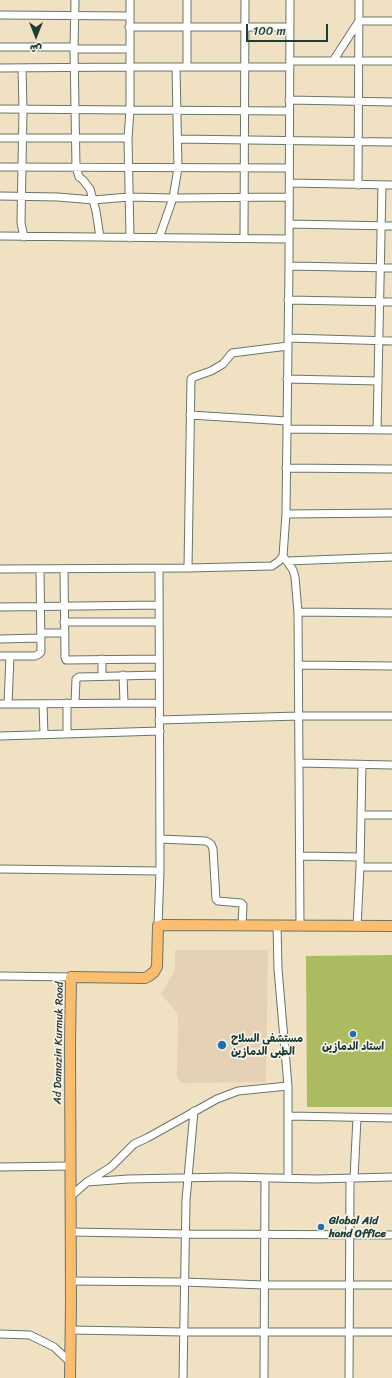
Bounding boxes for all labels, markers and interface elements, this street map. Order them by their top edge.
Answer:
north arrow [16,16,56,56]
scale bar [248,16,330,42]
text: 100 m [253,20,286,42]
text: ش [30,39,42,58]
street label: Ad Damazin Kurmuk Road [51,982,67,1104]
marker: استاد الدمازين [348,1029,358,1039]
place label: مستشفى السلاح الطبى الدمازين [231,1032,303,1058]
marker: مستشفى السلاح الطبى الدمازين [216,1039,228,1051]
place label: استاد الدمازين [322,1040,384,1054]
place label: Global Aid hand Office [329,1214,386,1240]
marker: Global Aid hand Office [316,1222,326,1232]

